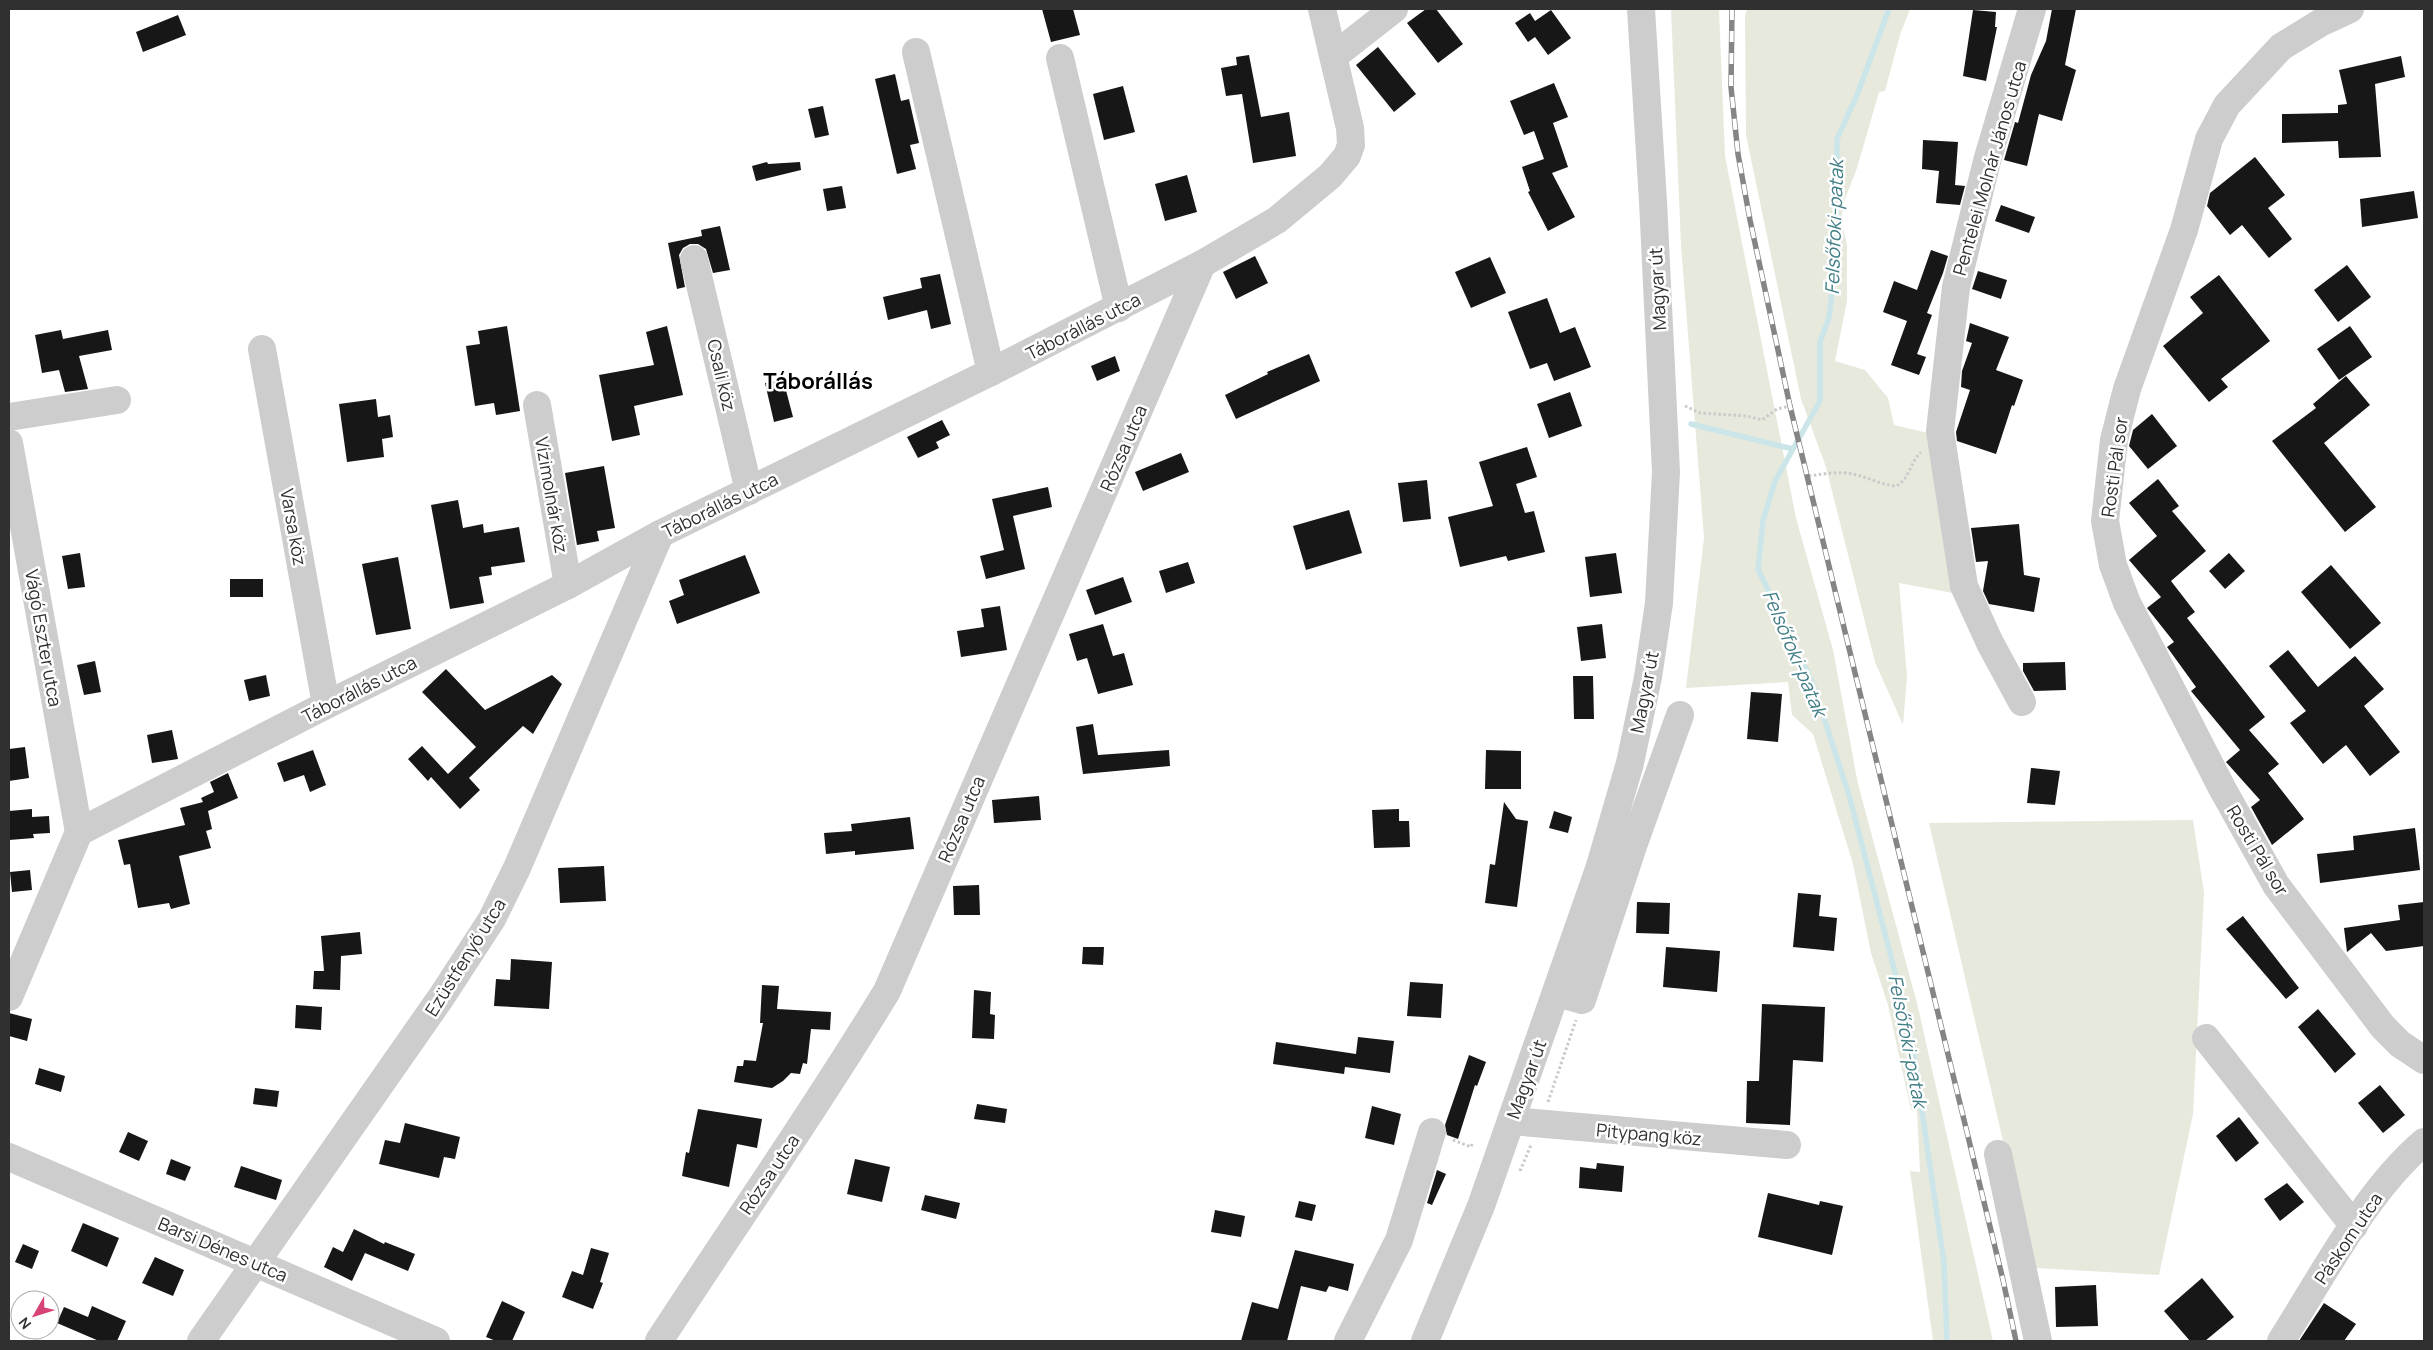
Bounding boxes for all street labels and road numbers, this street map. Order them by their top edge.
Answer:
street label: Pentelei Molnár János utca [1947,58,2031,278]
street label: Magyar út [1643,247,1671,331]
street label: Táborállás utca [1022,287,1144,365]
street label: Csali köz [702,337,742,413]
street label: Rózsa utca [1094,401,1152,495]
street label: Rosti Pál sor [2095,415,2133,519]
street label: Vízimolnár köz [530,435,574,555]
street label: Táborállás utca [658,467,782,543]
street label: Varsa köz [275,487,313,567]
street label: Vágó Eszter utca [20,567,68,709]
street label: Magyar út [1624,649,1664,735]
street label: Táborállás utca [298,650,420,728]
street label: Rózsa utca [932,772,990,866]
street label: Rosti Pál sor [2222,800,2295,900]
street label: Ezüstfenyő utca [419,894,511,1020]
street label: Magyar út [1501,1036,1551,1122]
street label: Pitypang köz [1595,1117,1703,1151]
street label: Rózsa utca [733,1129,805,1219]
street label: Páskom utca [2309,1188,2387,1288]
street label: Barsi Dénes utca [155,1211,291,1287]

